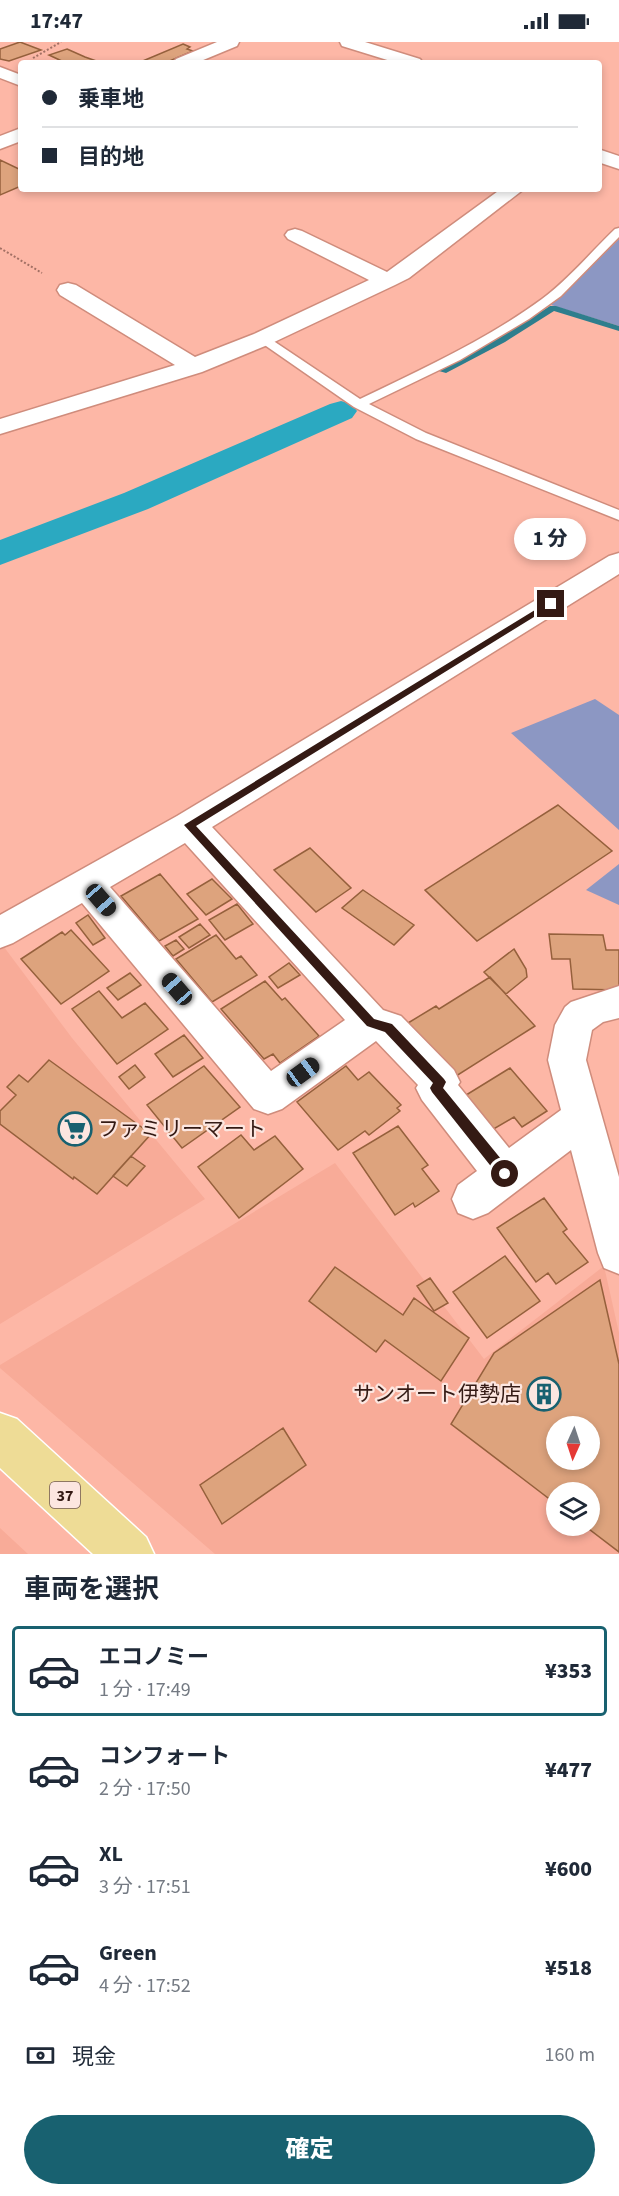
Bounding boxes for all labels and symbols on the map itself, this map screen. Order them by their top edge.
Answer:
callout: 1 分 [515,517,587,559]
route end [537,590,564,617]
car [82,881,120,919]
car [158,970,196,1008]
car [283,1054,323,1090]
supermarket icon: ファミリーマート [57,1111,93,1147]
place label: ファミリーマート [98,1114,266,1144]
route start [491,1160,518,1187]
building icon: サンオート伊勢店 [526,1376,562,1412]
place label: サンオート伊勢店 [353,1379,521,1409]
north arrow [546,1416,600,1470]
road number: 37 [50,1482,80,1508]

